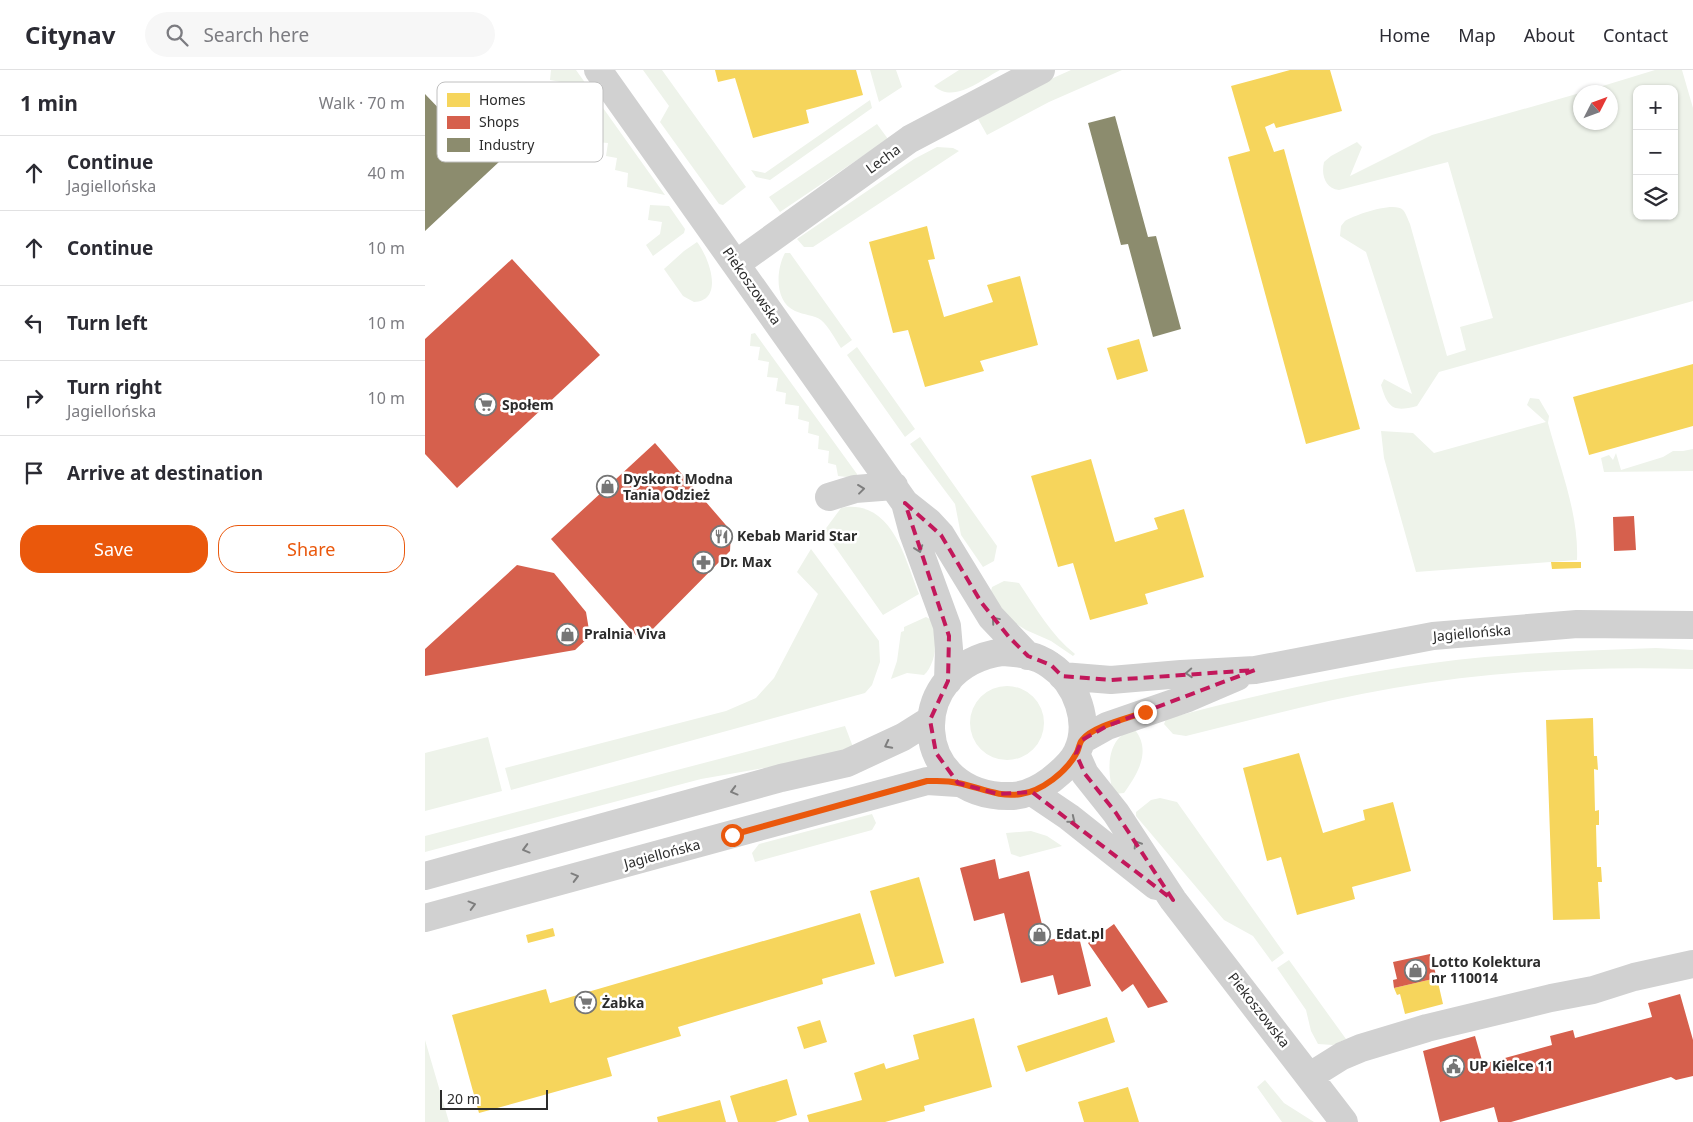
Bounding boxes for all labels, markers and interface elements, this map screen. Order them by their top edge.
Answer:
search box [145,12,495,57]
text: Citynav [25,18,115,51]
icon: search [163,21,191,49]
text: Search here [203,22,309,48]
text: Home [1379,23,1430,47]
text: Map [1458,23,1496,47]
text: About [1524,23,1575,47]
text: Contact [1603,23,1668,47]
legend [437,82,603,162]
north arrow [1573,85,1618,130]
map controls [1633,85,1678,220]
button: + [1633,85,1678,130]
text: 1 min [20,89,78,117]
text: Homes [479,90,526,109]
text: Walk · 70 m [319,92,405,114]
text: Shops [479,112,519,131]
button: − [1633,130,1678,175]
text: Industry [479,135,535,154]
street label: Lecha [862,140,904,178]
text: Continue [67,149,153,175]
icon: ahead [20,159,48,187]
text: 40 m [368,162,405,184]
text: Jagiellońska [67,175,156,197]
button: layers [1633,175,1678,220]
icon: ahead [20,234,48,262]
text: Continue [67,235,153,261]
text: 10 m [368,237,405,259]
street label: Piekoszowska [719,243,786,328]
icon: left [20,309,48,337]
text: Turn left [67,310,148,336]
text: 10 m [368,312,405,334]
text: Turn right [67,374,162,400]
icon: right [20,384,48,412]
text: 10 m [368,387,405,409]
supermarket icon: Społem [474,393,498,417]
place label: Społem [502,395,554,414]
text: Jagiellońska [67,400,156,422]
icon: arrive [20,459,48,487]
text: Arrive at destination [67,460,263,486]
place label: Dyskont Modna Tania Odzież [623,469,733,504]
shop icon: Dyskont Modna Tania Odzież [595,475,619,499]
one-way arrow [857,484,865,495]
restaurant icon: Kebab Marid Star [709,524,733,548]
button: Save [20,525,208,573]
button: Share [218,525,405,573]
place label: Kebab Marid Star [737,526,858,545]
one-way arrow [913,545,923,553]
pharmacy icon: Dr. Max [692,550,716,574]
place label: Dr. Max [720,552,772,571]
one-way arrow [991,617,1000,626]
street label: Jagiellońska [1430,620,1512,646]
shop icon: Pralnia Viva [556,622,580,646]
place label: Pralnia Viva [584,624,666,643]
one-way arrow [1184,668,1192,679]
route end [1134,701,1157,724]
one-way arrow [884,739,893,749]
one-way arrow [730,786,738,796]
one-way arrow [1066,814,1075,823]
route start [721,824,744,847]
street label: Jagiellońska [620,834,702,873]
one-way arrow [1133,840,1143,849]
one-way arrow [523,843,531,853]
one-way arrow [570,873,578,883]
one-way arrow [468,900,477,911]
shop icon: Edat.pl [1028,922,1052,946]
place label: Edat.pl [1056,924,1104,943]
place label: Lotto Kolektura nr 110014 [1431,952,1541,987]
shop icon: Lotto Kolektura nr 110014 [1403,958,1427,982]
street label: Piekoszowska [1224,968,1295,1051]
supermarket icon: Żabka [574,991,598,1015]
place label: Żabka [602,993,644,1012]
public building icon: UP Kielce 11 [1441,1054,1465,1078]
place label: UP Kielce 11 [1469,1056,1553,1075]
scale bar [440,1087,547,1110]
text: 20 m [447,1089,480,1108]

